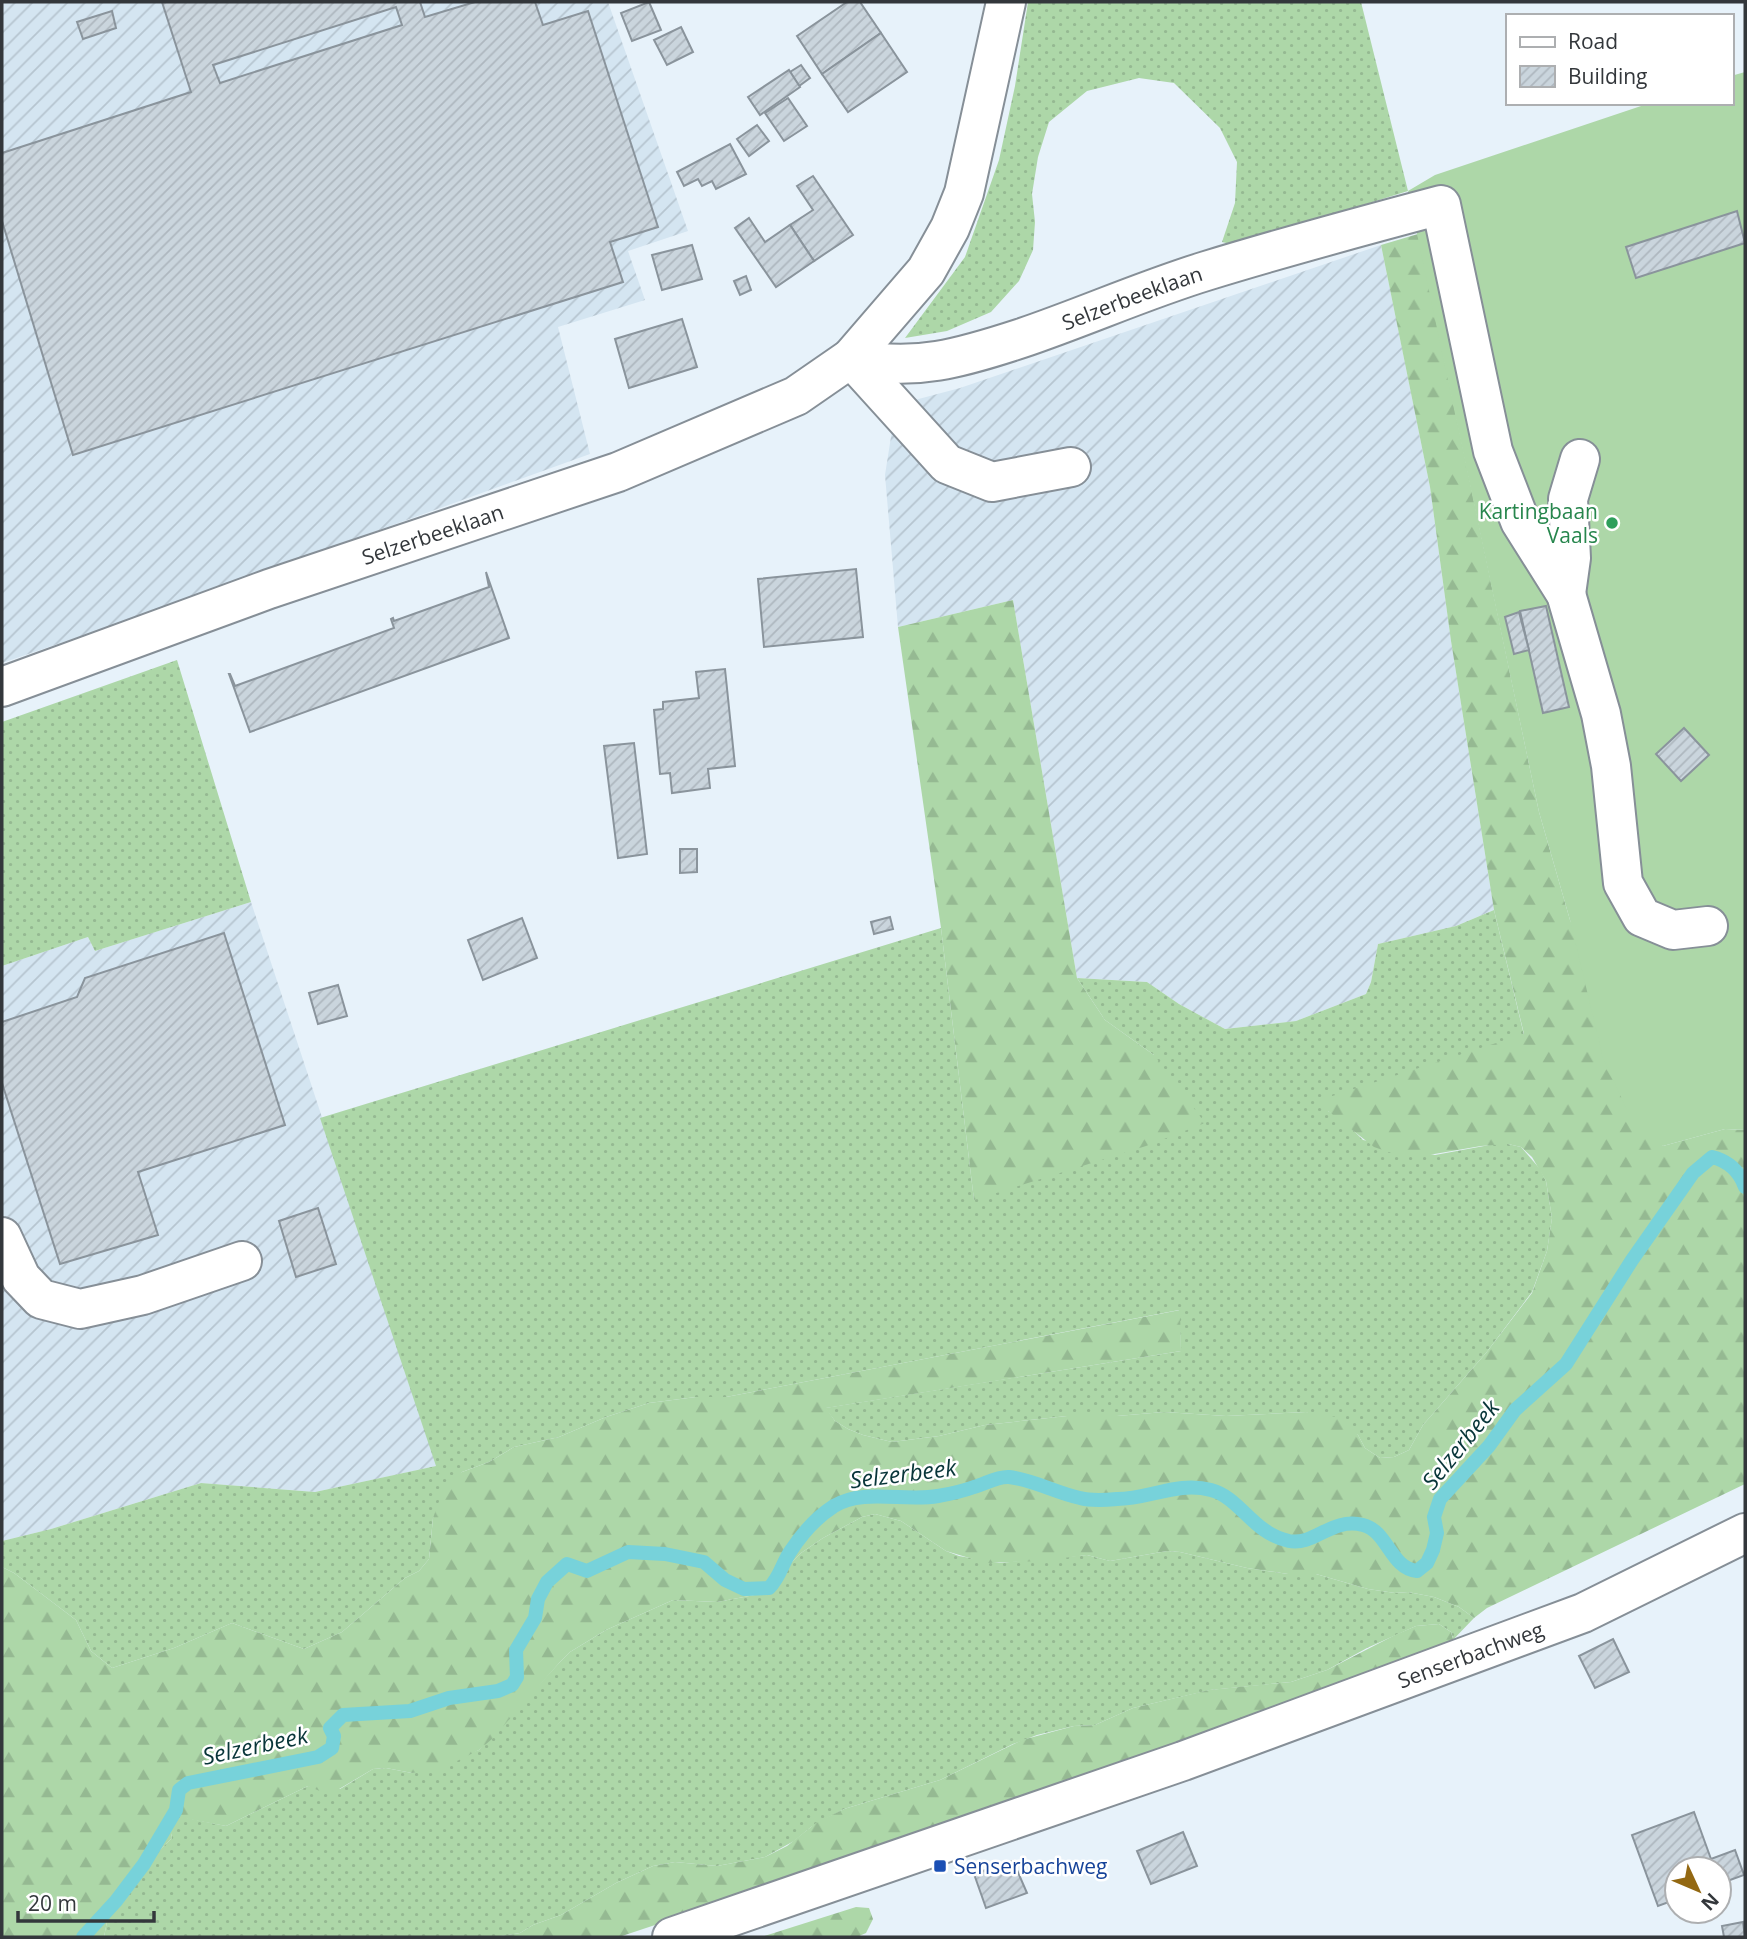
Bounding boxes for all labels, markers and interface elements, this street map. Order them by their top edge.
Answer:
legend [1506,14,1733,105]
text: Road [1568,27,1618,55]
text: Building [1568,62,1647,90]
street label: Selzerbeeklaan [1058,259,1206,336]
street label: Selzerbeeklaan [358,497,507,571]
place label: Kartingbaan Vaals [1479,497,1598,549]
marker: Kartingbaan Vaals [1604,515,1620,531]
water label: Selzerbeek [1414,1392,1507,1496]
water label: Selzerbeek [848,1451,959,1495]
street label: Senserbachweg [1394,1615,1547,1694]
water label: Selzerbeek [199,1718,311,1772]
place label: Senserbachweg [954,1852,1108,1880]
north arrow [1663,1855,1733,1925]
marker: Senserbachweg [932,1858,948,1874]
scale bar [18,1880,154,1924]
text: N [1696,1887,1725,1916]
text: 20 m [28,1889,77,1917]

